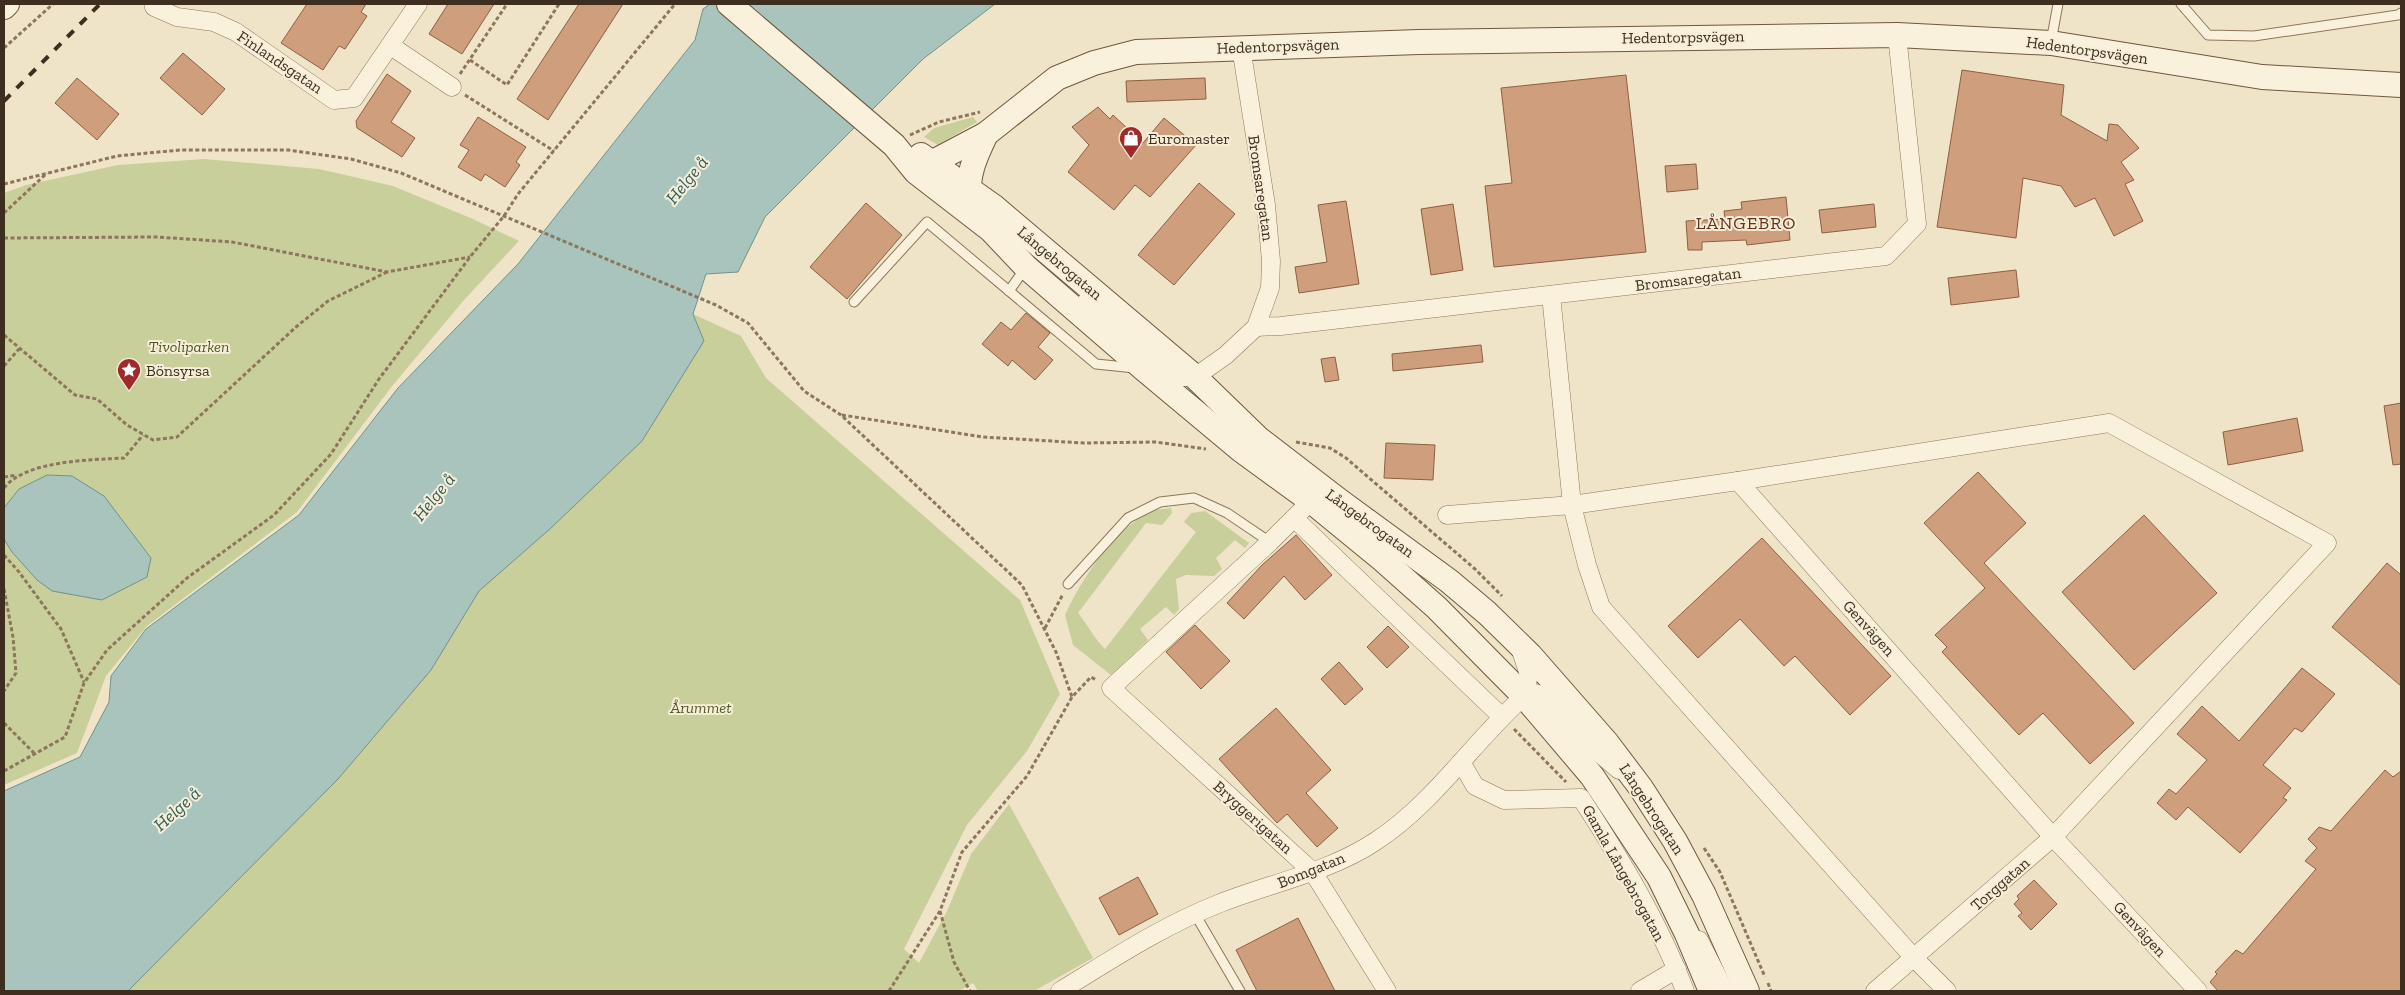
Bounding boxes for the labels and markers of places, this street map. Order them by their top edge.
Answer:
shop icon: Euromaster [1118,125,1144,159]
place label: Euromaster [1148,129,1230,148]
place icon: Bönsyrsa [116,357,142,391]
place label: Bönsyrsa [146,361,210,380]

